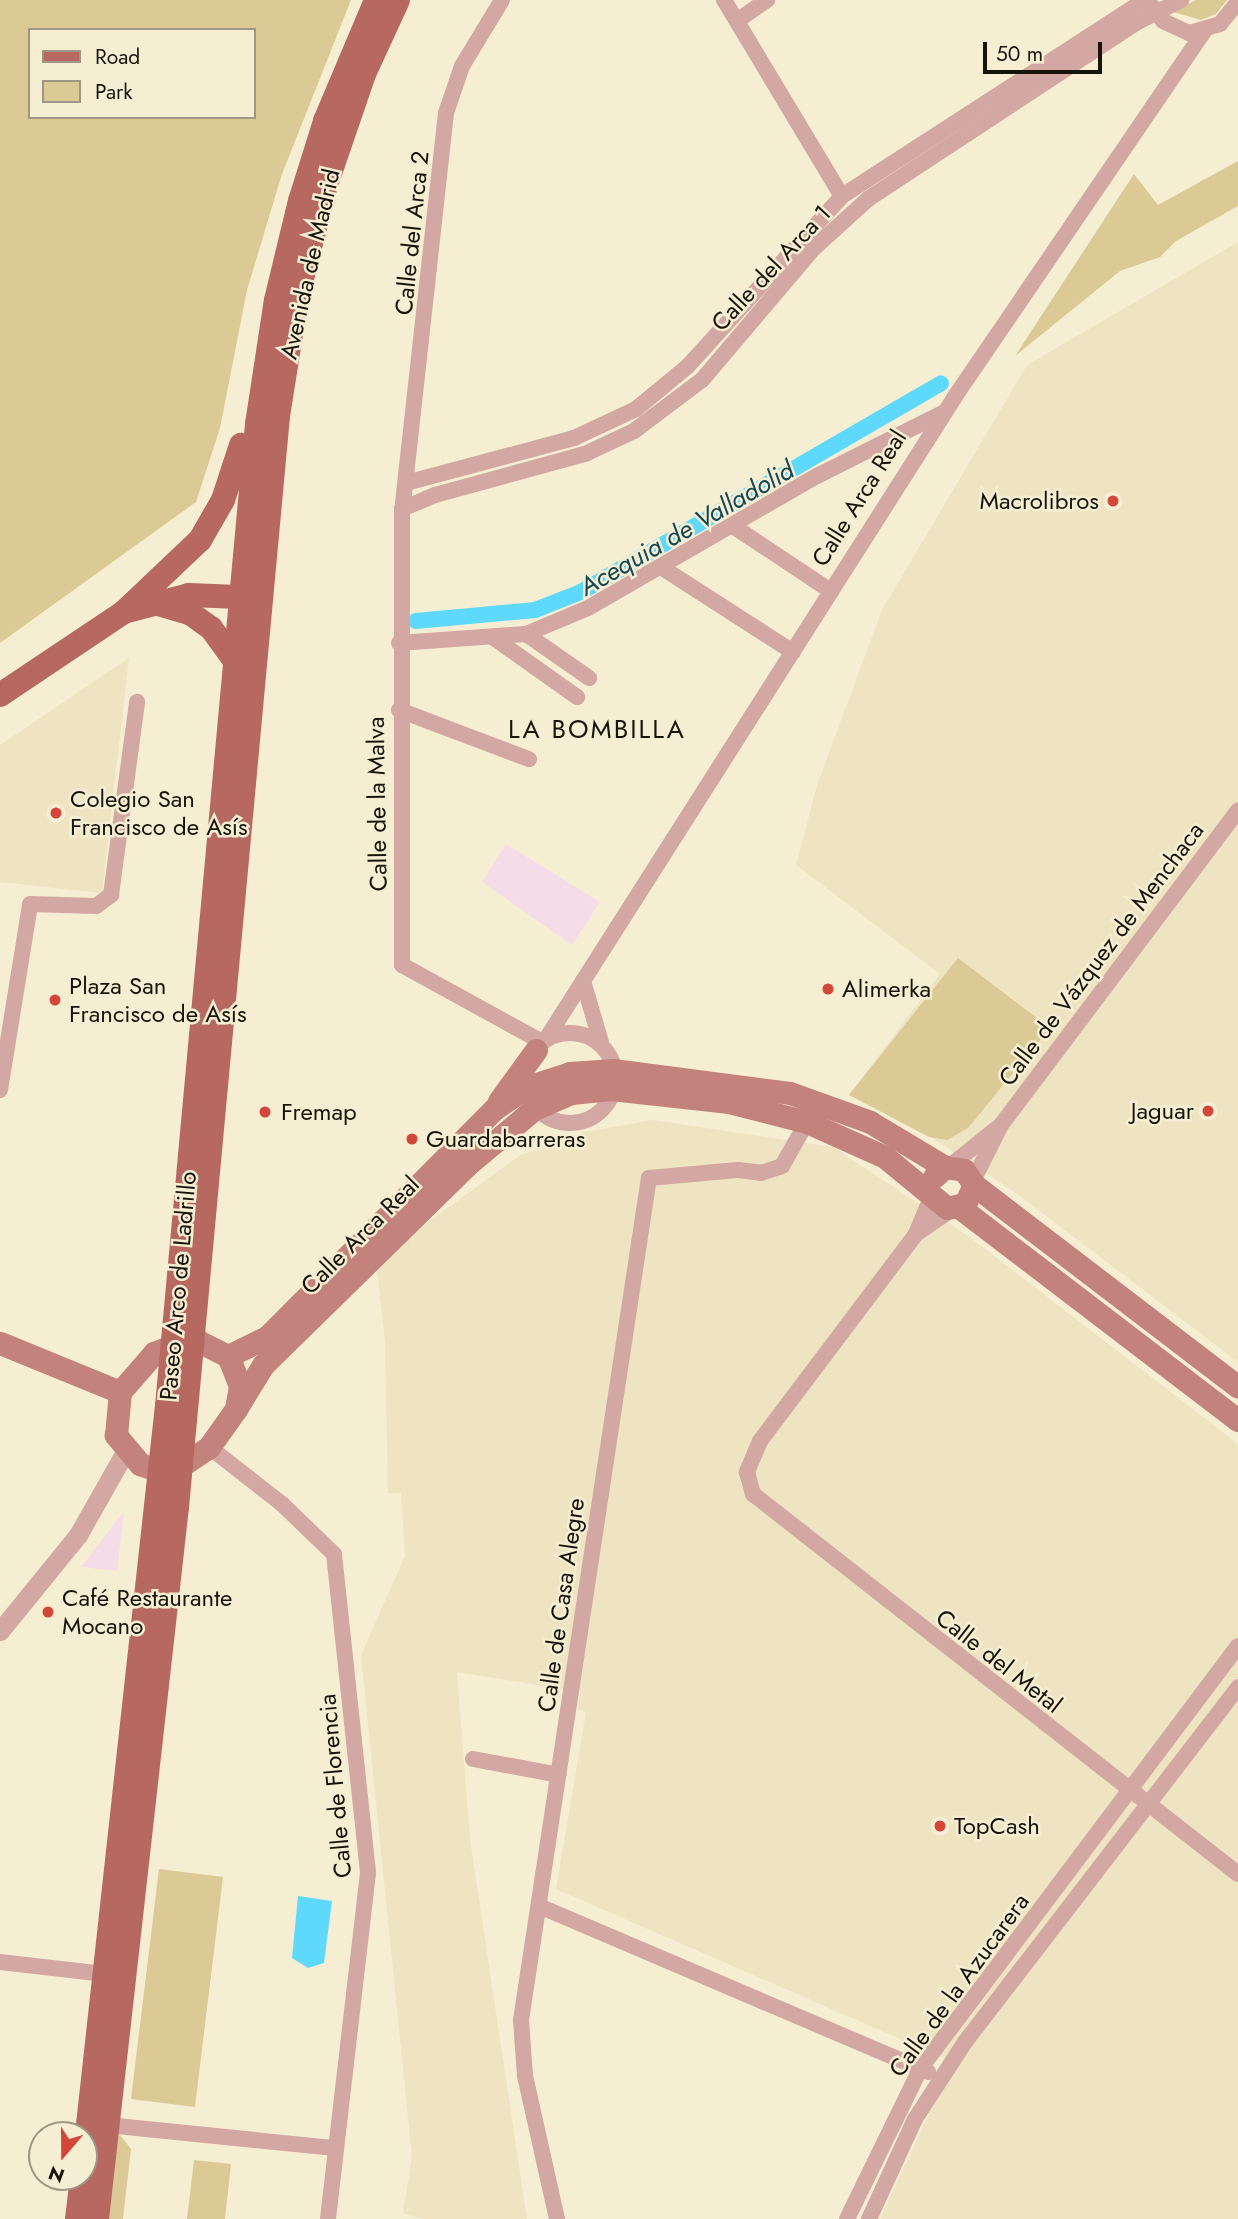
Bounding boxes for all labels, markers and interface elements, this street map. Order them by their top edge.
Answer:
legend [28,28,256,119]
scale bar [986,28,1105,72]
text: 50 m [996,39,1043,69]
text: Road [95,42,140,72]
text: Park [95,77,132,107]
street label: Calle del Arca 2 [389,149,435,317]
street label: Avenida de Madrid [274,166,346,362]
street label: Calle del Arca 1 [705,199,837,337]
street label: Calle Arca Real [806,424,912,572]
water label: Acequia de Valladolid [574,455,800,603]
place label: Macrolibros [979,487,1099,515]
marker: Macrolibros [1105,493,1121,509]
district label: LA BOMBILLA [509,714,685,746]
street label: Calle de la Malva [361,716,393,892]
place label: Colegio San Francisco de Asís [70,785,248,841]
marker: Colegio San Francisco de Asís [48,805,64,821]
street label: Calle de Vázquez de Menchaca [992,816,1210,1092]
place label: Plaza San Francisco de Asís [69,972,247,1028]
place label: Alimerka [842,975,931,1003]
marker: Alimerka [820,981,836,997]
marker: Plaza San Francisco de Asís [47,992,63,1008]
place label: Jaguar [1131,1097,1194,1125]
place label: Fremap [281,1098,357,1126]
marker: Fremap [255,1102,275,1122]
marker: Jaguar [1200,1103,1216,1119]
place label: Guardabarreras [426,1125,585,1153]
marker: Guardabarreras [404,1131,420,1147]
street label: Paseo Arco de Ladrillo [154,1170,202,1402]
street label: Calle Arca Real [295,1170,425,1300]
street label: Calle de Casa Alegre [532,1496,590,1714]
place label: Café Restaurante Mocano [62,1584,232,1640]
street label: Calle del Metal [930,1603,1068,1719]
marker: Café Restaurante Mocano [40,1604,56,1620]
street label: Calle de Florencia [313,1693,357,1879]
place label: TopCash [954,1812,1040,1840]
marker: TopCash [932,1818,948,1834]
street label: Calle de la Azucarera [883,1888,1035,2082]
north arrow [28,2121,98,2191]
text: N [45,2159,68,2190]

